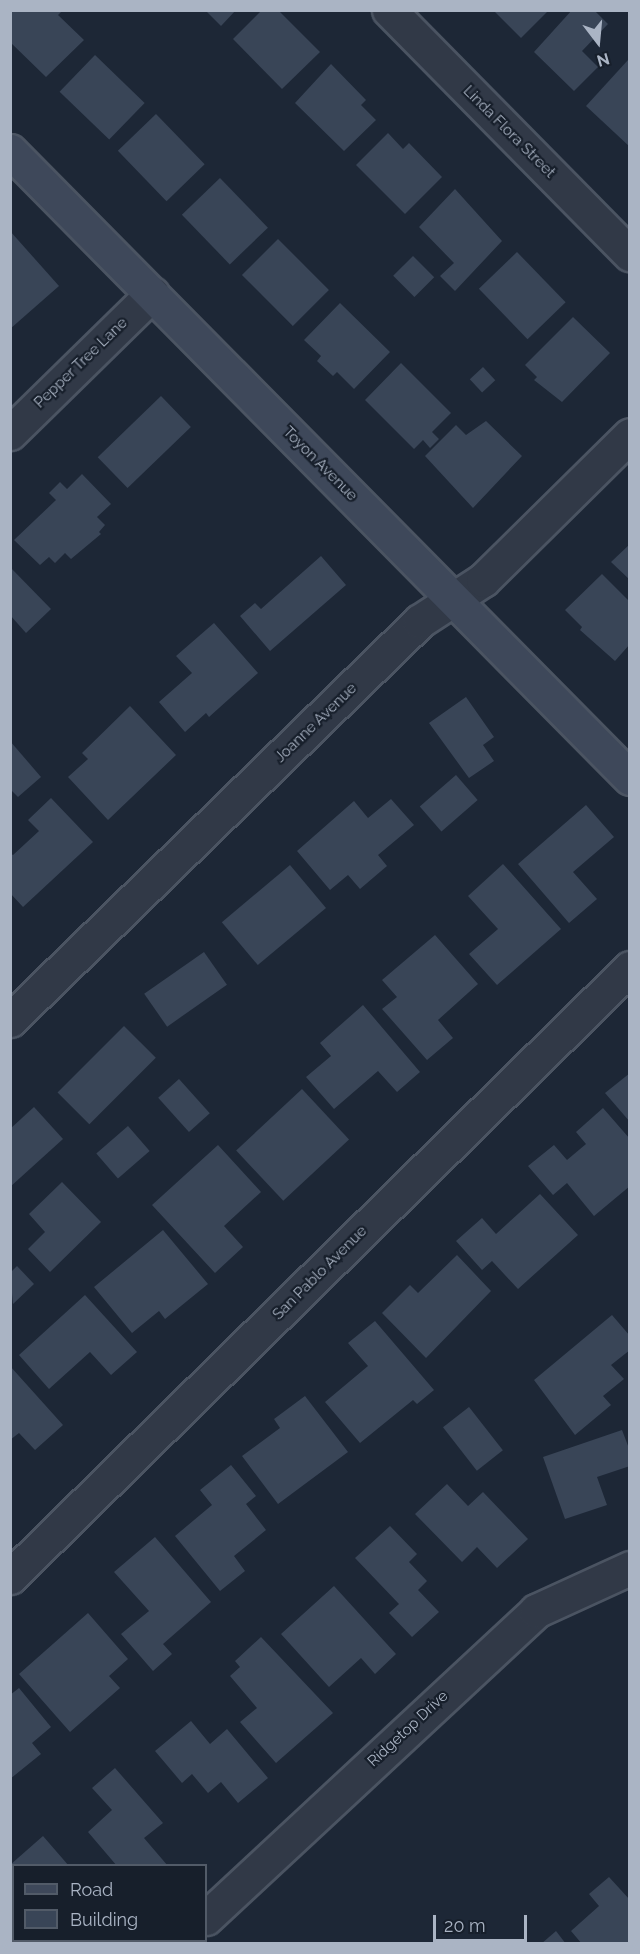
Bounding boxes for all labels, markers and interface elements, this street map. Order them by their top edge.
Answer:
north arrow [568,12,628,72]
text: N [595,49,612,71]
street label: Linda Flora Street [459,82,559,182]
street label: Pepper Tree Lane [30,314,132,412]
street label: Toyon Avenue [279,423,361,505]
street label: Joanne Avenue [271,679,361,767]
street label: San Pablo Avenue [269,1222,371,1324]
street label: Ridgetop Drive [364,1687,452,1771]
legend [12,1864,207,1942]
text: Road [70,1879,113,1900]
scale bar [436,1903,530,1941]
text: Building [70,1909,138,1930]
text: 20 m [444,1915,486,1936]

